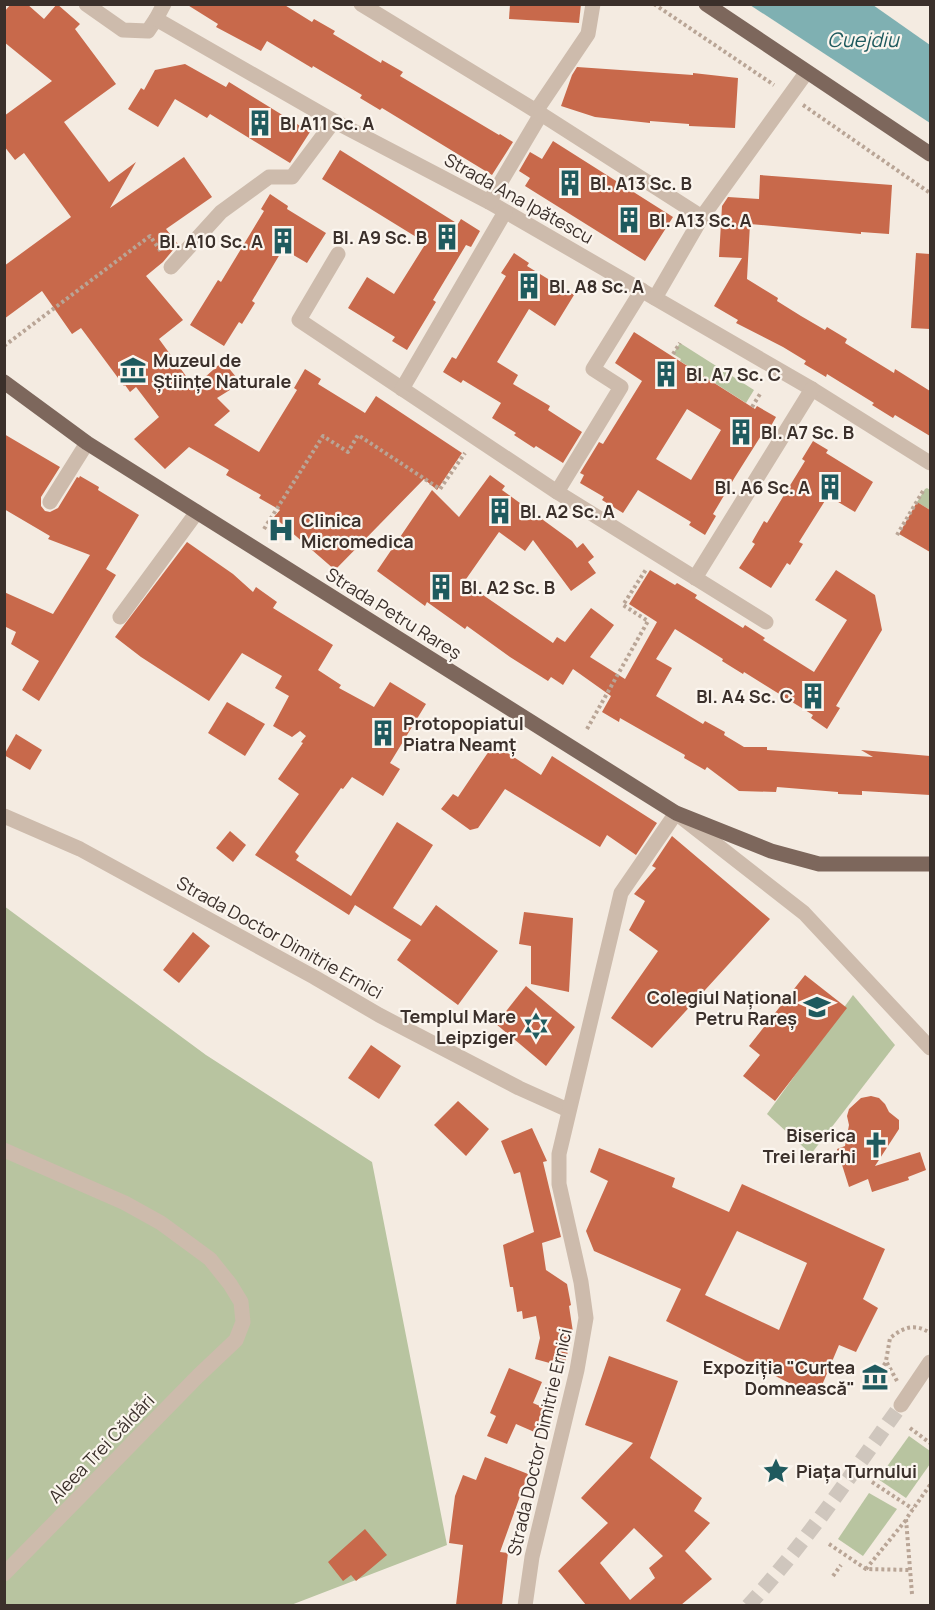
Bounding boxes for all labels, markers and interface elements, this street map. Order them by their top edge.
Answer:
water label: Cuejdiu [827,26,901,53]
building icon: Bl A11 Sc. A [245,108,275,138]
place label: Bl A11 Sc. A [280,111,374,135]
street label: Strada Ana Ipătescu [440,147,598,249]
building icon: Bl. A13 Sc. B [555,168,585,198]
place label: Bl. A13 Sc. B [590,171,692,195]
building icon: Bl. A13 Sc. A [614,205,644,235]
place label: Bl. A13 Sc. A [649,208,751,232]
building icon: Bl. A9 Sc. B [432,222,462,252]
place label: Bl. A9 Sc. B [332,225,427,249]
building icon: Bl. A10 Sc. A [268,226,298,256]
place label: Bl. A10 Sc. A [159,229,263,253]
building icon: Bl. A8 Sc. A [514,271,544,301]
place label: Bl. A8 Sc. A [549,274,644,298]
place label: Muzeul de Științe Naturale [153,348,291,394]
museum icon: Muzeul de Științe Naturale [118,355,148,385]
building icon: Bl. A7 Sc. C [651,359,681,389]
place label: Bl. A7 Sc. C [686,362,781,386]
building icon: Bl. A7 Sc. B [726,417,756,447]
place label: Bl. A7 Sc. B [761,420,854,444]
building icon: Bl. A6 Sc. A [815,472,845,502]
place label: Bl. A6 Sc. A [715,475,810,499]
building icon: Bl. A2 Sc. A [485,496,515,526]
place label: Bl. A2 Sc. A [520,499,615,523]
place label: Clinica Micromedica [301,508,414,553]
hospital icon: Clinica Micromedica [266,515,296,545]
street label: Strada Petru Rareș [322,562,466,664]
building icon: Bl. A2 Sc. B [426,572,456,602]
place label: Bl. A2 Sc. B [461,575,555,599]
building icon: Bl. A4 Sc. C [798,681,828,711]
place label: Bl. A4 Sc. C [696,684,793,708]
place label: Protopopiatul Piatra Neamț [403,711,524,757]
building icon: Protopopiatul Piatra Neamț [368,718,398,748]
street label: Strada Doctor Dimitrie Ernici [173,870,387,1004]
place label: Colegiul Național Petru Rareș [647,985,797,1030]
school or university icon: Colegiul Național Petru Rareș [802,992,832,1022]
place label: Templul Mare Leipziger [400,1004,516,1049]
synagogue icon: Templul Mare Leipziger [521,1011,551,1041]
place label: Biserica Trei Ierarhi [763,1123,856,1168]
church icon: Biserica Trei Ierarhi [861,1130,891,1160]
street label: Strada Doctor Dimitrie Ernici [501,1326,577,1558]
place label: Expoziția "Curtea Domnească" [703,1355,855,1400]
museum icon: Expoziția "Curtea Domnească" [860,1362,890,1392]
street label: Aleea Trei Căldări [43,1388,159,1508]
place icon: Piața Turnului [761,1456,791,1486]
place label: Piața Turnului [796,1459,917,1484]

